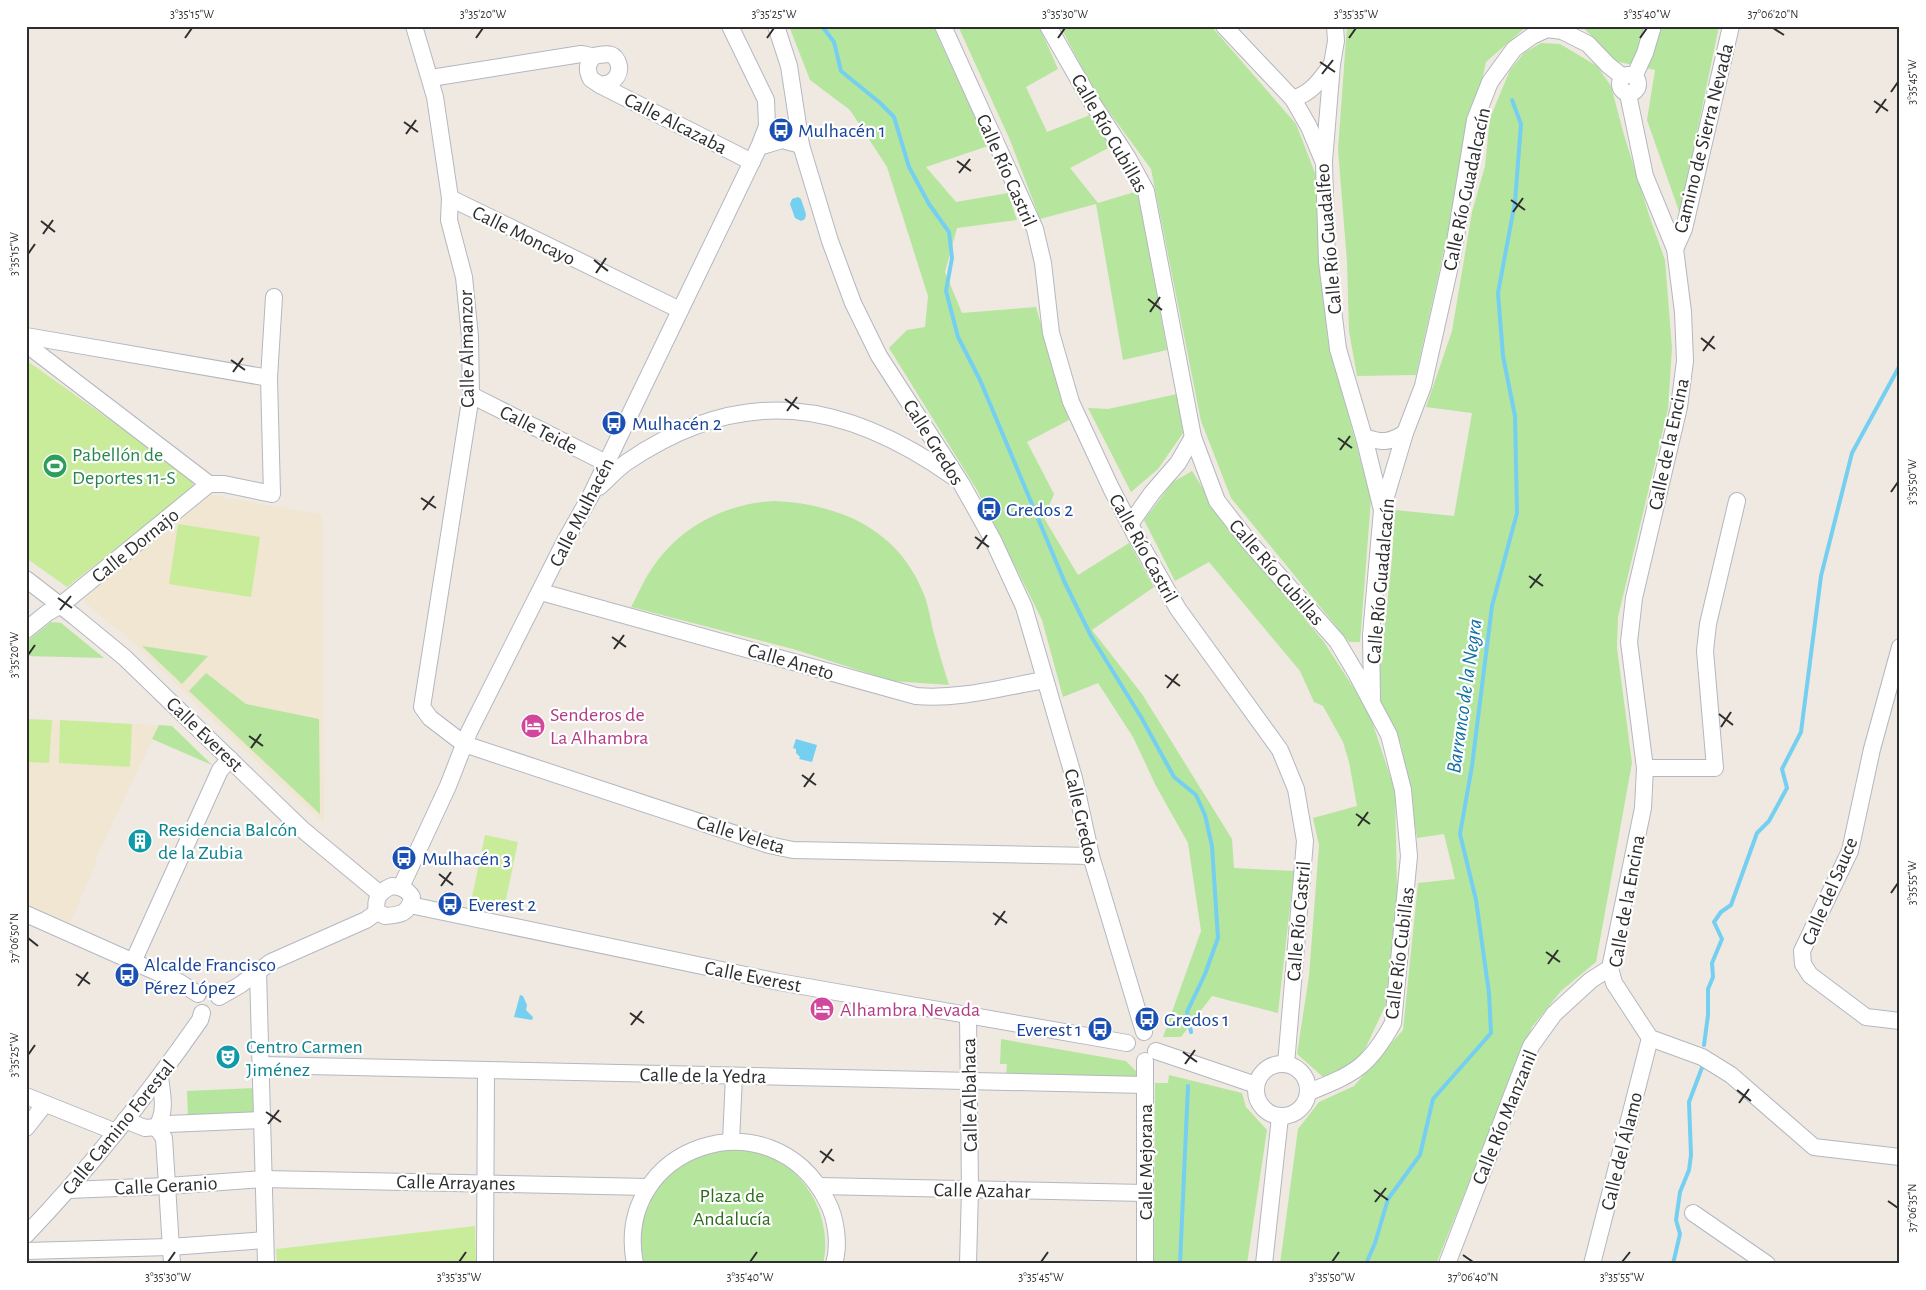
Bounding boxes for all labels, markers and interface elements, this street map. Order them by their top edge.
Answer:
text: 3°35'15"W [170,8,214,20]
text: 3°35'20"W [460,8,507,20]
text: 3°35'25"W [751,8,797,20]
text: 3°35'30"W [1042,8,1088,20]
text: 3°35'35"W [1334,8,1379,20]
text: 3°35'40"W [1624,8,1671,20]
text: 37°06'20"N [1748,8,1798,20]
street label: Camino de Sierra Nevada [1671,41,1737,235]
text: 3°35'45"W [1906,59,1918,105]
street label: Calle Río Cubillas [1067,71,1151,196]
street label: Calle Alcazaba [621,89,730,158]
street label: Calle Río Guadalcacín [1440,106,1494,273]
street label: Calle Río Castril [972,111,1040,230]
bus stop icon: Mulhacén 1 [768,117,794,143]
place label: Mulhacén 1 [798,121,886,141]
street label: Calle Río Guadalfeo [1312,163,1346,315]
street label: Calle Moncayo [469,202,578,269]
text: 3°35'15"W [8,232,20,276]
street label: Calle Almanzor [456,289,478,408]
street label: Calle de la Encina [1645,376,1693,512]
street label: Calle Gredos [899,396,967,489]
street label: Calle Teide [497,402,581,458]
bus stop icon: Mulhacén 2 [601,410,627,436]
place label: Mulhacén 2 [632,414,722,434]
place label: Pabellón de Deportes 11-S [72,445,176,488]
sports icon: Pabellón de Deportes 11-S [42,453,68,479]
street label: Calle Mulhacén [546,455,618,570]
text: 3°35'50"W [1906,459,1918,505]
street label: Calle Río Castril [1105,491,1181,606]
bus stop icon: Gredos 2 [976,496,1002,522]
street label: Calle Río Guadalcacín [1364,497,1398,665]
place label: Gredos 2 [1006,500,1073,520]
street label: Calle Dornajo [88,505,183,587]
street label: Calle Río Cubillas [1225,516,1327,629]
water label: Barranco de la Negra [1443,618,1486,775]
text: 3°35'20"W [8,631,20,678]
street label: Calle Aneto [745,640,836,684]
street label: Calle Everest [162,694,247,776]
place label: Senderos de La Alhambra [550,705,648,748]
hotel icon: Senderos de La Alhambra [520,713,546,739]
street label: Calle Gredos [1060,767,1102,866]
street label: Calle Veleta [694,812,787,858]
place label: Residencia Balcón de la Zubia [158,820,297,863]
building icon: Residencia Balcón de la Zubia [127,828,153,854]
street label: Calle de la Encina [1605,833,1648,969]
street label: Calle del Sauce [1798,834,1862,948]
bus stop icon: Mulhacén 3 [391,845,417,871]
place label: Mulhacén 3 [422,849,511,869]
street label: Calle Río Castril [1284,860,1314,982]
text: 3°35'55"W [1906,860,1918,905]
street label: Calle Río Cubillas [1382,886,1418,1020]
bus stop icon: Everest 2 [437,891,463,917]
place label: Everest 2 [468,895,536,915]
text: 37°06'50"N [8,913,20,963]
place label: Alcalde Francisco Pérez López [144,955,276,998]
street label: Calle Everest [703,958,803,996]
bus stop icon: Alcalde Francisco Pérez López [114,962,140,988]
hotel icon: Alhambra Nevada [809,996,835,1022]
place label: Alhambra Nevada [840,1000,980,1020]
bus stop icon: Gredos 1 [1134,1006,1160,1032]
place label: Gredos 1 [1164,1010,1229,1030]
bus stop icon: Everest 1 [1087,1016,1113,1042]
place label: Everest 1 [1016,1020,1082,1040]
text: 3°35'25"W [8,1032,20,1078]
place label: Centro Carmen Jiménez [246,1037,363,1080]
street label: Calle Albahaca [959,1038,981,1152]
theatre icon: Centro Carmen Jiménez [215,1044,241,1070]
street label: Calle Río Manzanil [1469,1047,1541,1188]
street label: Calle Camino Forestal [58,1056,179,1199]
street label: Calle de la Yedra [639,1065,767,1087]
street label: Calle del Álamo [1597,1090,1646,1212]
street label: Calle Mejorana [1136,1104,1156,1220]
street label: Calle Arrayanes [396,1172,516,1194]
street label: Calle Geranio [114,1173,218,1199]
street label: Calle Azahar [933,1180,1031,1202]
text: 37°06'35"N [1906,1184,1918,1232]
park label: Plaza de Andalucía [693,1186,771,1229]
text: 3°35'30"W [145,1271,191,1283]
text: 3°35'35"W [437,1271,482,1283]
text: 3°35'40"W [727,1271,774,1283]
text: 3°35'45"W [1018,1271,1064,1283]
text: 3°35'50"W [1309,1271,1355,1283]
text: 37°06'40"N [1447,1271,1499,1283]
text: 3°35'55"W [1600,1271,1645,1283]

